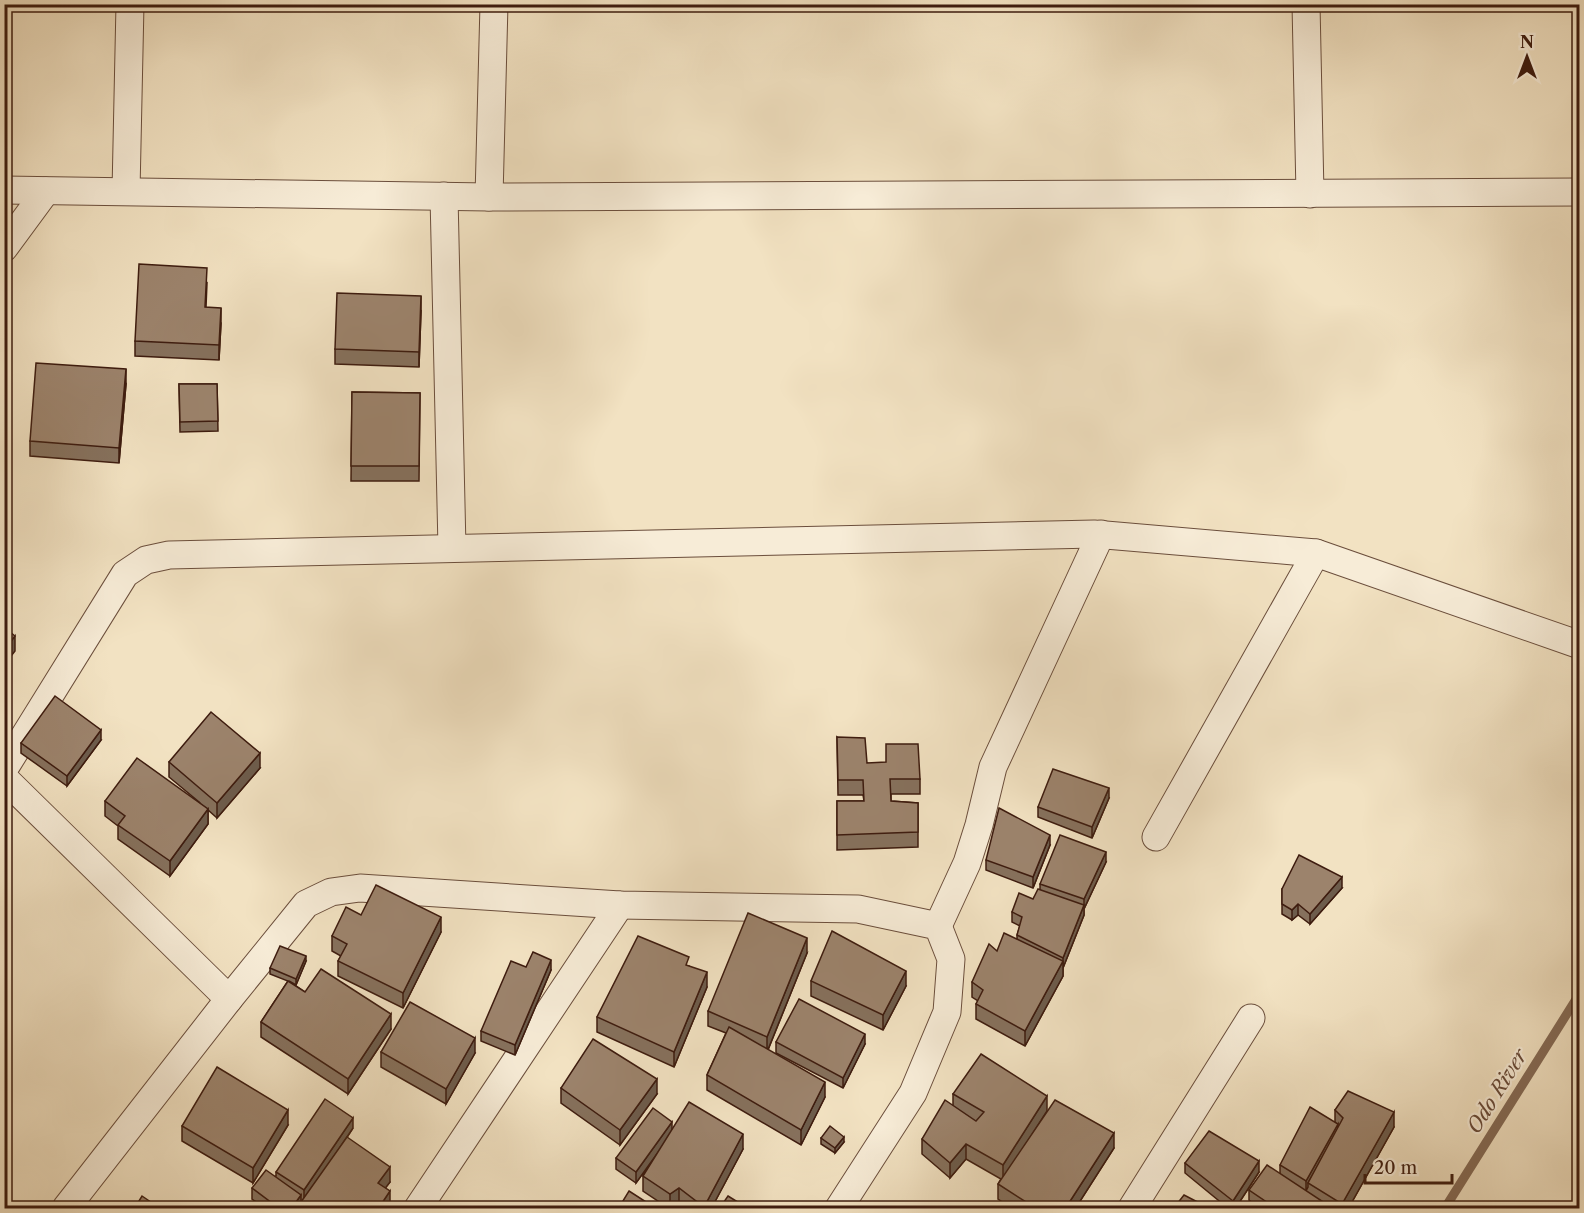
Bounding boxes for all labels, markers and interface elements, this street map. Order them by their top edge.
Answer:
north arrow [1497,27,1557,87]
text: N [1520,32,1534,52]
water label: Odo River [1462,1043,1533,1138]
scale bar [1365,1147,1452,1185]
text: 20 m [1374,1157,1418,1179]

